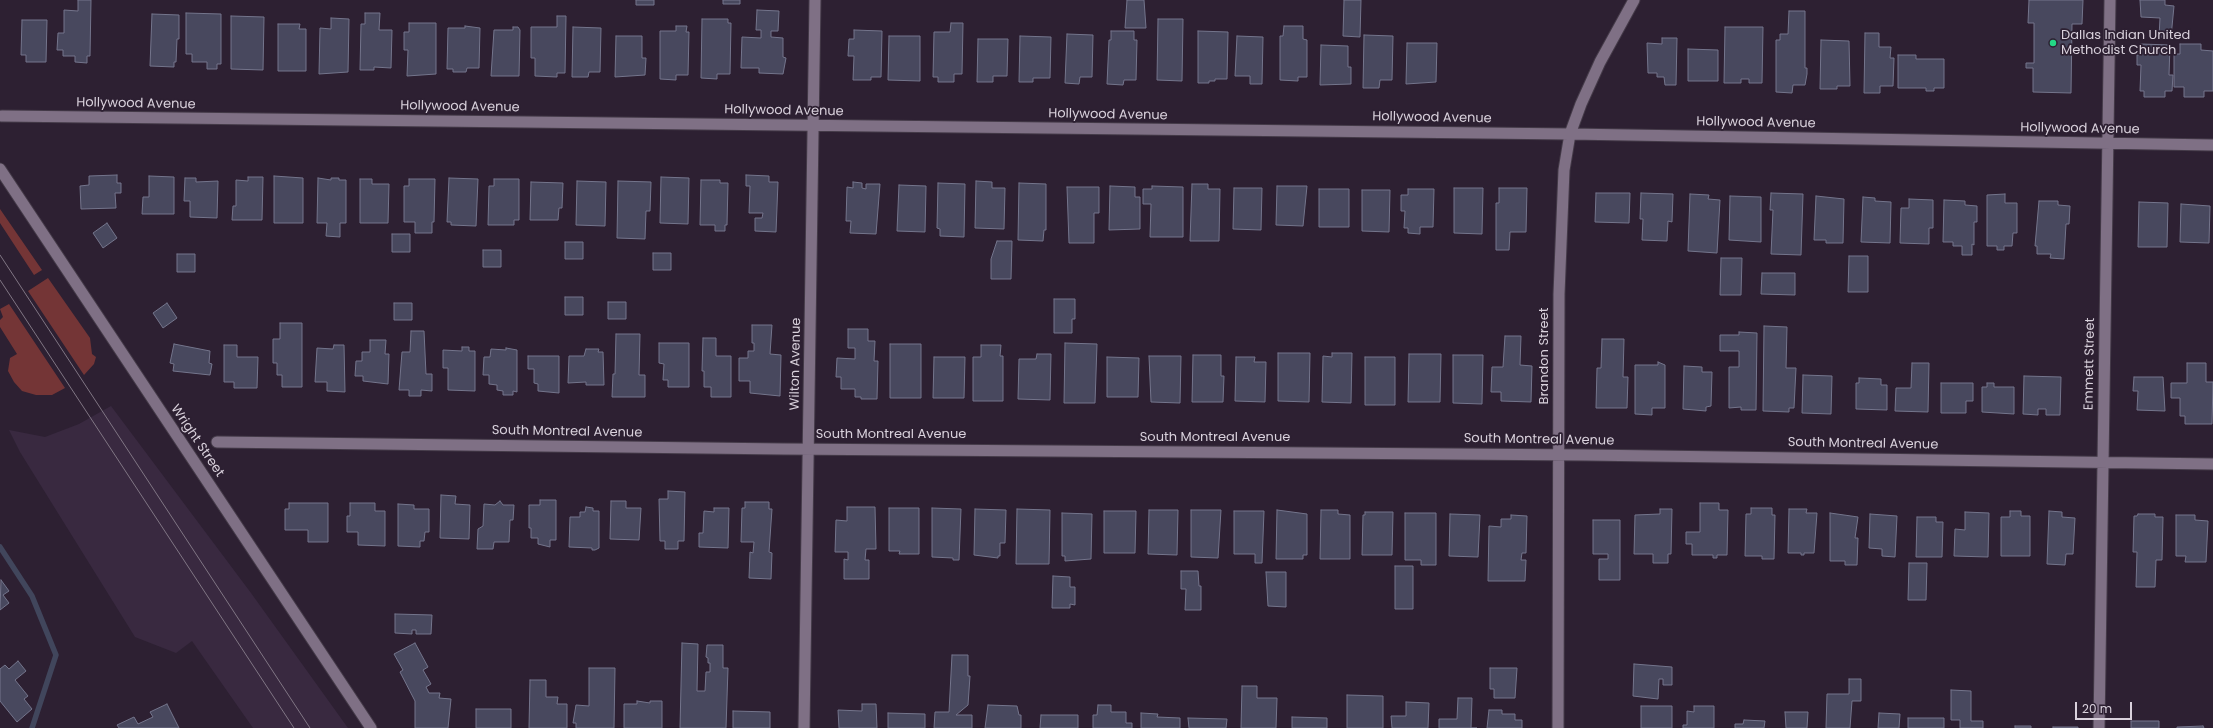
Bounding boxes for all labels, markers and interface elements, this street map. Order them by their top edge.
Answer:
place label: Dallas Indian United Methodist Church [2061,28,2190,59]
marker: Dallas Indian United Methodist Church [2048,38,2058,48]
street label: Hollywood Avenue [76,95,196,113]
street label: Hollywood Avenue [400,98,520,116]
street label: Hollywood Avenue [724,102,844,120]
street label: Hollywood Avenue [1048,106,1168,124]
street label: Hollywood Avenue [1372,109,1492,127]
street label: Hollywood Avenue [1696,114,1816,132]
street label: Hollywood Avenue [2020,120,2140,138]
street label: Brandon Street [1537,308,1553,404]
street label: Wilton Avenue [787,317,805,411]
street label: Emmett Street [2081,318,2099,410]
street label: Wright Street [167,402,227,480]
street label: South Montreal Avenue [492,423,642,441]
street label: South Montreal Avenue [816,427,966,443]
street label: South Montreal Avenue [1140,430,1290,446]
street label: South Montreal Avenue [1464,431,1614,449]
street label: South Montreal Avenue [1788,435,1938,453]
scale bar [2077,694,2134,720]
text: 20 m [2082,700,2112,717]

